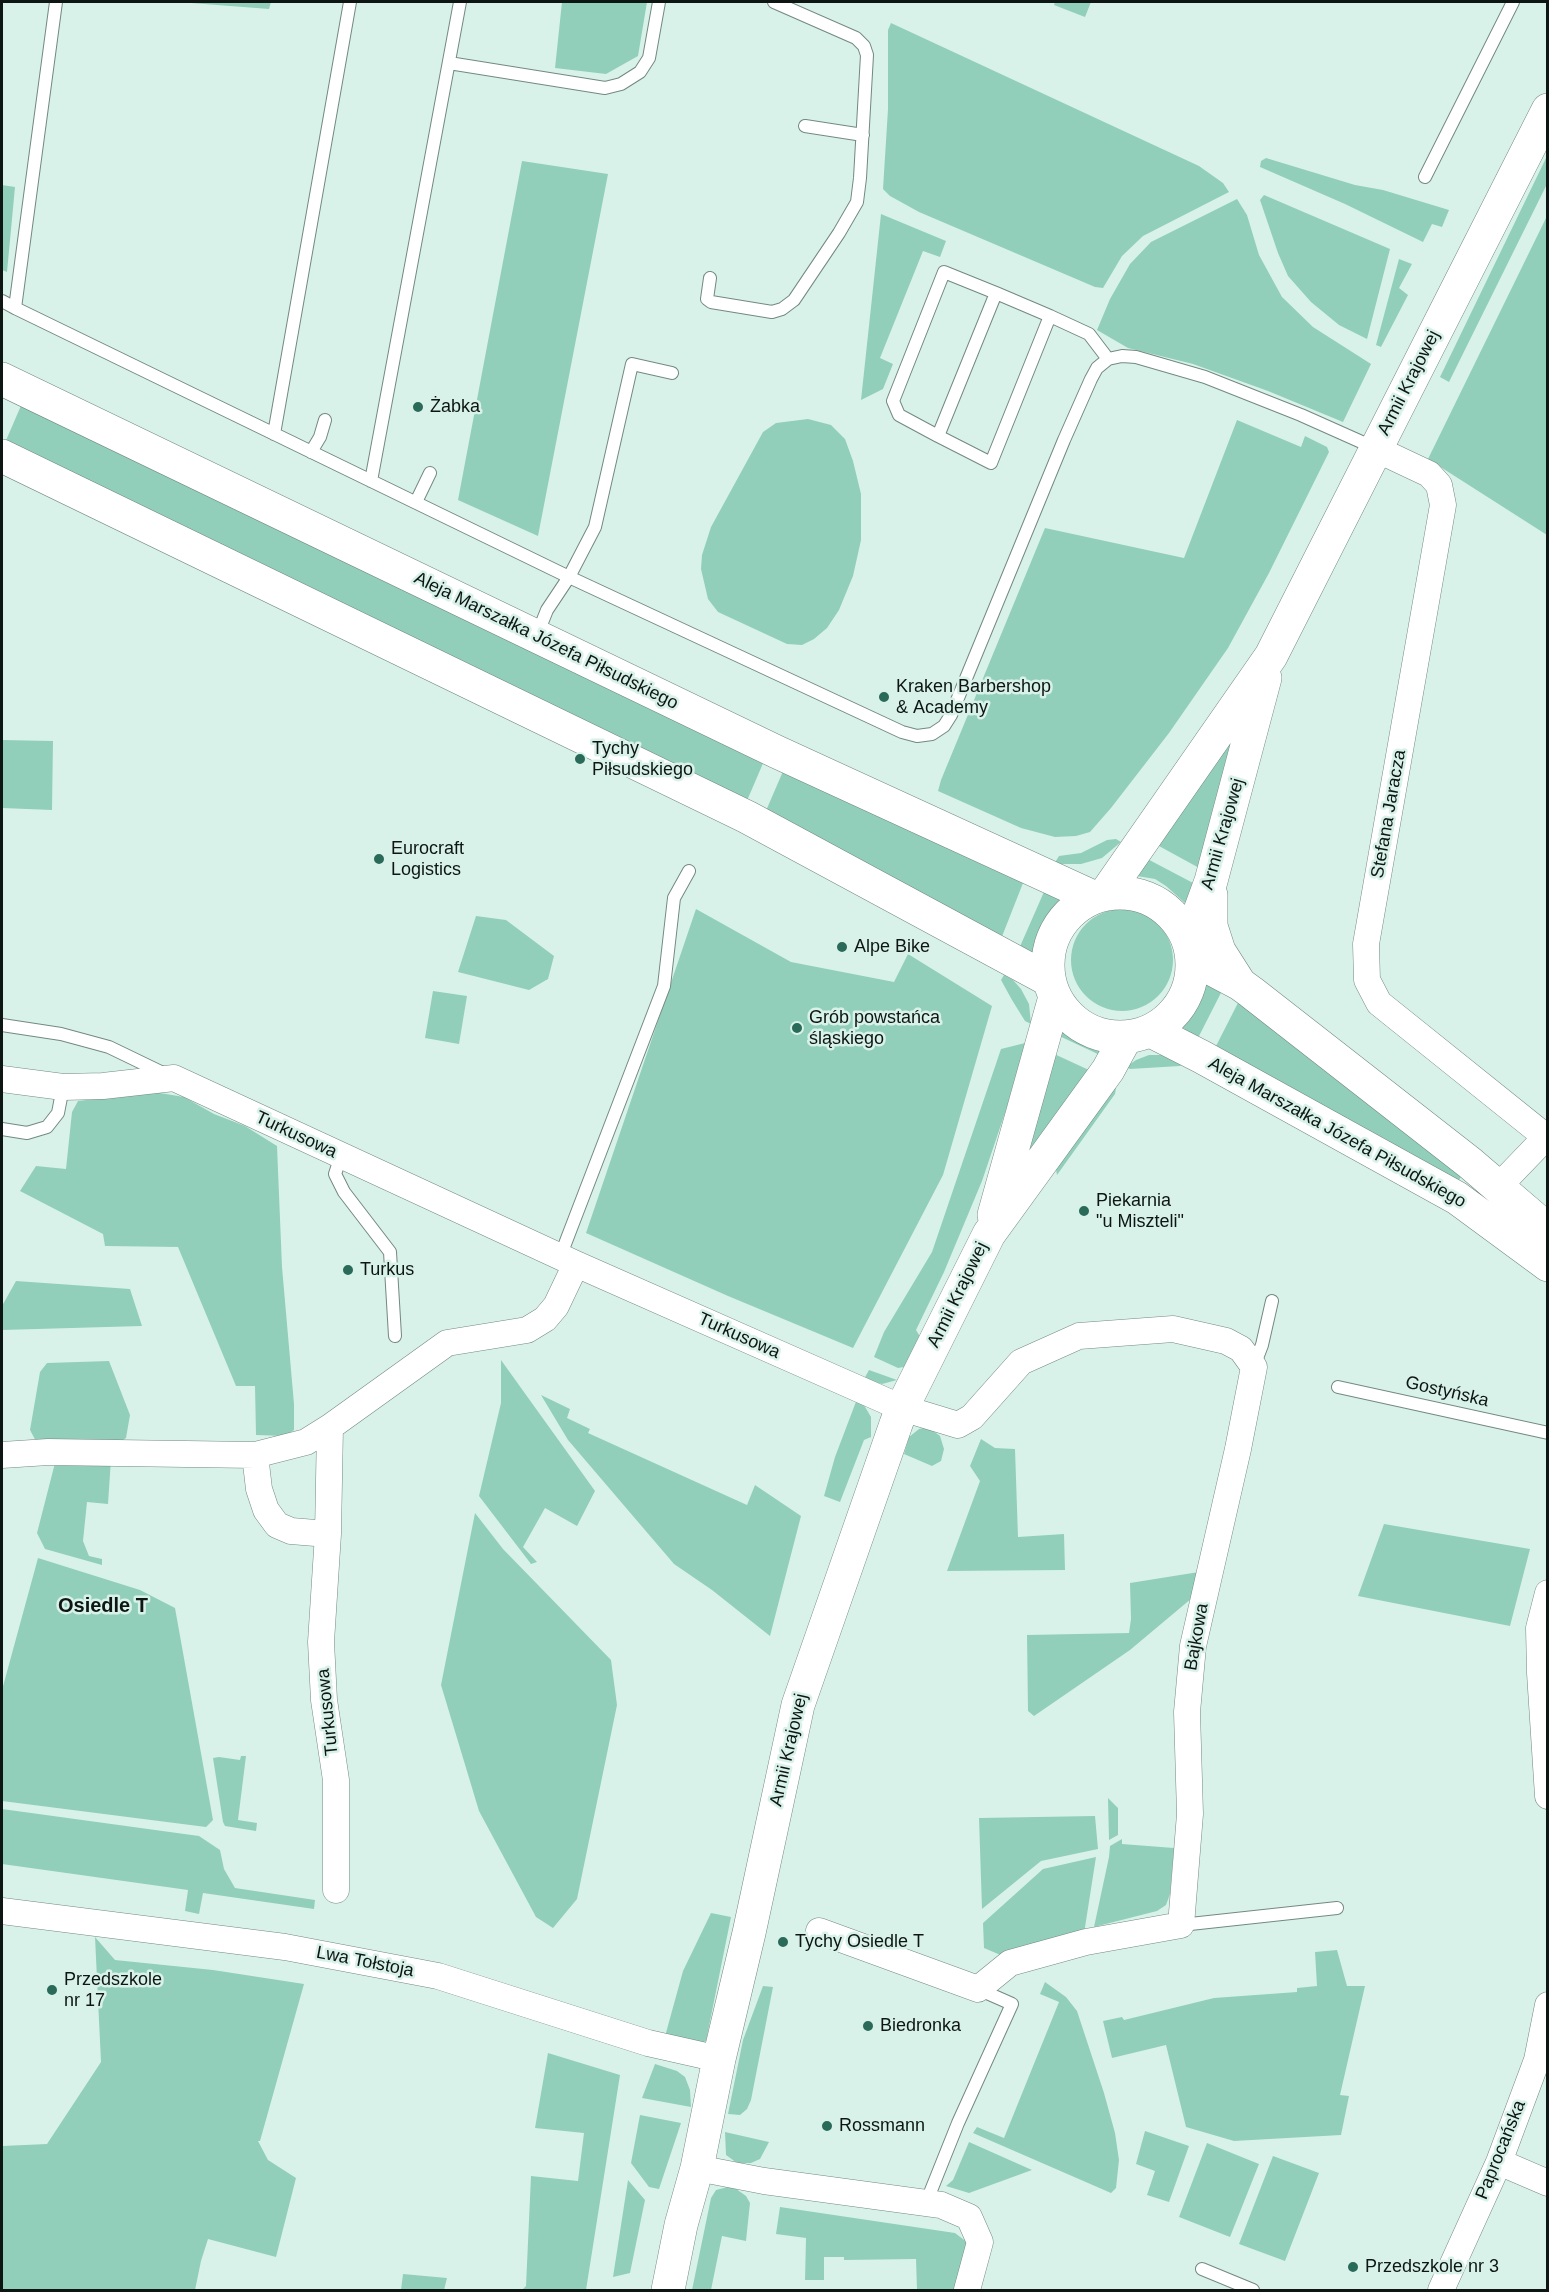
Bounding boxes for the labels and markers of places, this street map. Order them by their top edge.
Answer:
place label: Żabka [430,396,480,418]
marker: Żabka [411,400,425,414]
place label: Kraken Barbershop & Academy [896,676,1051,718]
marker: Kraken Barbershop & Academy [877,690,891,704]
place label: Tychy Piłsudskiego [592,738,693,780]
marker: Tychy Piłsudskiego [573,752,587,766]
place label: Eurocraft Logistics [391,838,464,880]
marker: Eurocraft Logistics [372,852,386,866]
place label: Alpe Bike [854,936,930,958]
marker: Alpe Bike [835,940,849,954]
place label: Grób powstańca śląskiego [809,1007,940,1050]
marker: Grób powstańca śląskiego [790,1021,804,1035]
place label: Piekarnia "u Miszteli" [1096,1190,1184,1232]
marker: Piekarnia "u Miszteli" [1077,1204,1091,1218]
place label: Turkus [360,1259,414,1281]
marker: Turkus [341,1263,355,1277]
place label: Tychy Osiedle T [795,1931,924,1953]
marker: Tychy Osiedle T [776,1935,790,1949]
place label: Przedszkole nr 17 [64,1969,162,2012]
marker: Przedszkole nr 17 [45,1983,59,1997]
place label: Biedronka [880,2015,961,2037]
marker: Biedronka [861,2019,875,2033]
place label: Rossmann [839,2115,925,2137]
marker: Rossmann [820,2119,834,2133]
place label: Przedszkole nr 3 [1365,2256,1499,2278]
marker: Przedszkole nr 3 [1346,2260,1360,2274]

